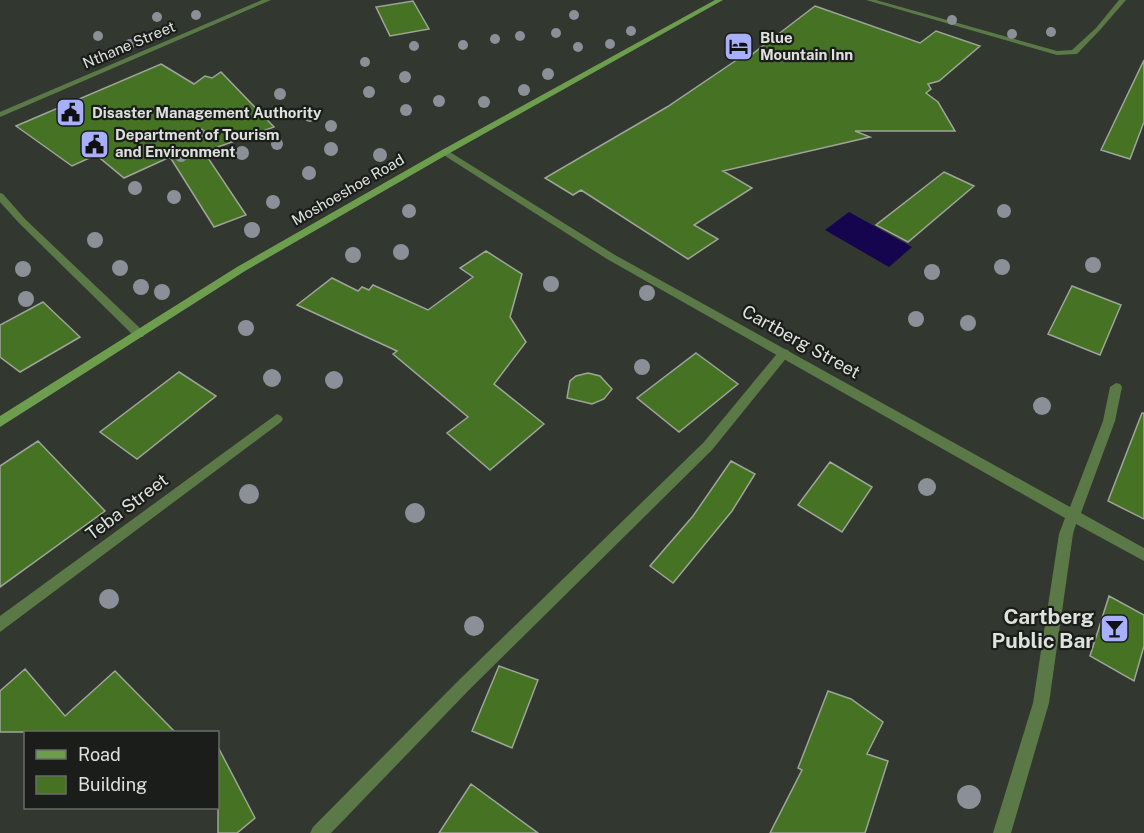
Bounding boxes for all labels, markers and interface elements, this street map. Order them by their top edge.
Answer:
street label: Nthane Street [80,17,178,72]
place label: Blue Mountain Inn [760,29,853,63]
hotel icon: Blue Mountain Inn [723,31,755,63]
public building icon: Disaster Management Authority [55,97,87,129]
place label: Disaster Management Authority [92,104,322,121]
place label: Department of Tourism and Environment [115,126,280,160]
public building icon: Department of Tourism and Environment [78,128,110,160]
street label: Moshoeshoe Road [288,150,407,229]
street label: Cartberg Street [738,300,864,383]
street label: Teba Street [82,469,172,544]
place label: Cartberg Public Bar [992,604,1094,653]
bar icon: Cartberg Public Bar [1099,613,1131,645]
legend [24,731,219,809]
text: Road [78,744,121,765]
text: Building [78,774,147,795]

